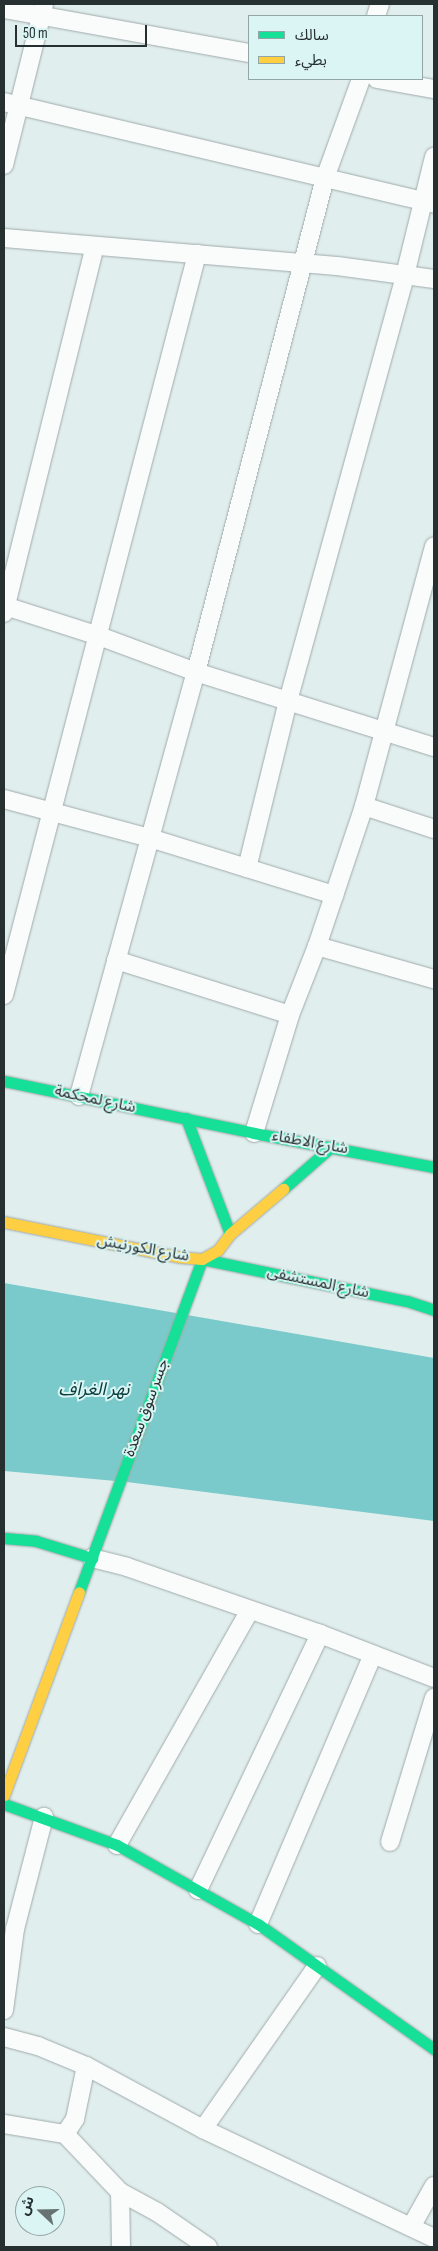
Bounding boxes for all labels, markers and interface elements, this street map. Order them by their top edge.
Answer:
scale bar [18,15,150,47]
legend [248,15,423,80]
text: 50 m [23,24,48,43]
text: سالك [295,26,329,45]
text: بطيء [295,51,327,70]
street label: شارع لمحكمة [53,1082,137,1118]
street label: شارع الاطفاء [271,1127,349,1159]
street label: شارع الكورنيش [95,1231,191,1267]
street label: شارع المستشفى [265,1263,371,1303]
street label: جسر سوق سعدة [120,1356,174,1460]
water label: نهر الغراف [59,1379,129,1401]
north arrow [15,2186,65,2236]
text: ش [15,2194,38,2218]

